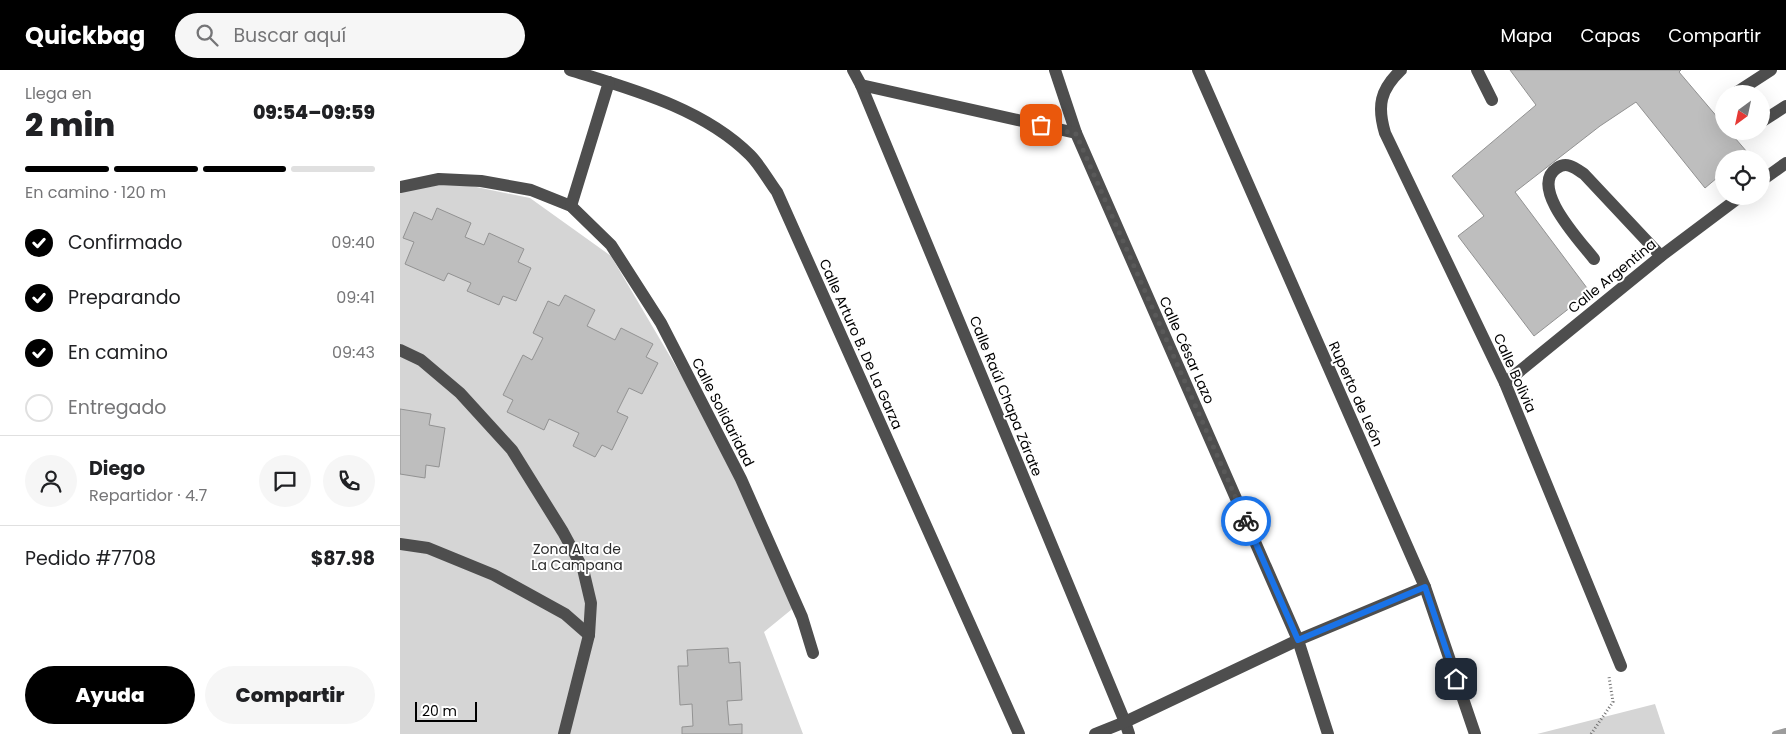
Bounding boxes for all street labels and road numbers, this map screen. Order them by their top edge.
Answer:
street label: Calle Argentina [1564,234,1660,318]
street label: Calle Arturo B. De La Garza [814,256,908,432]
street label: Calle César Lazo [1154,293,1220,407]
street label: Calle Raúl Chapa Zárate [965,313,1047,479]
street label: Calle Bolivia [1489,330,1541,416]
street label: Ruperto de León [1324,338,1388,450]
street label: Calle Solidaridad [687,354,759,470]

